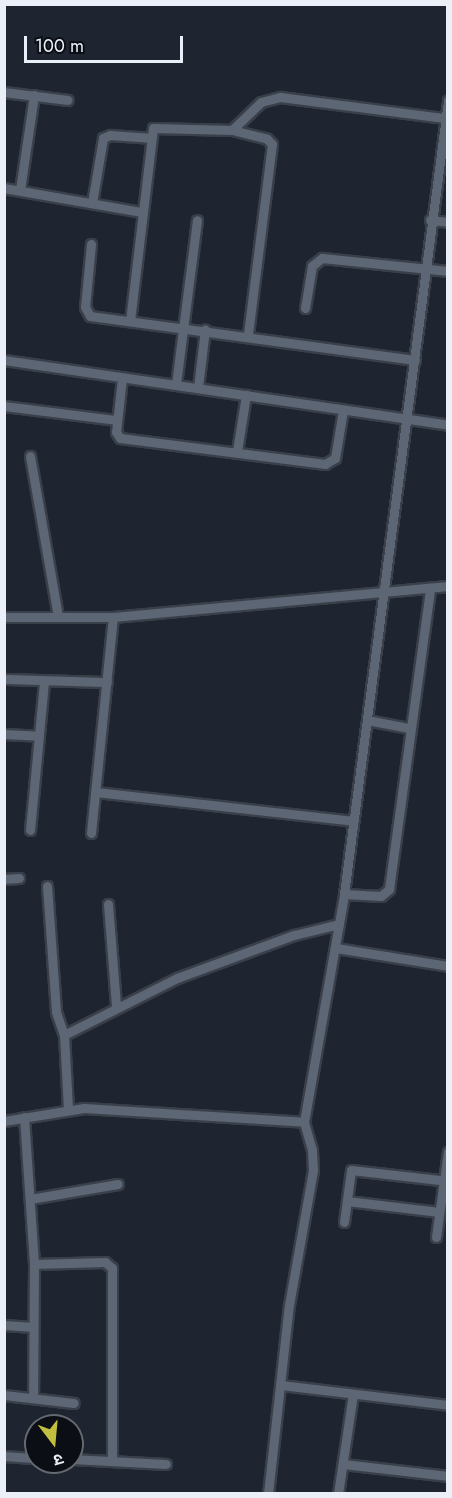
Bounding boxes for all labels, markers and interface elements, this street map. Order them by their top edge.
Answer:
scale bar [27,24,186,62]
text: 100 m [35,33,84,59]
north arrow [24,1414,84,1474]
text: उ [51,1448,66,1472]

